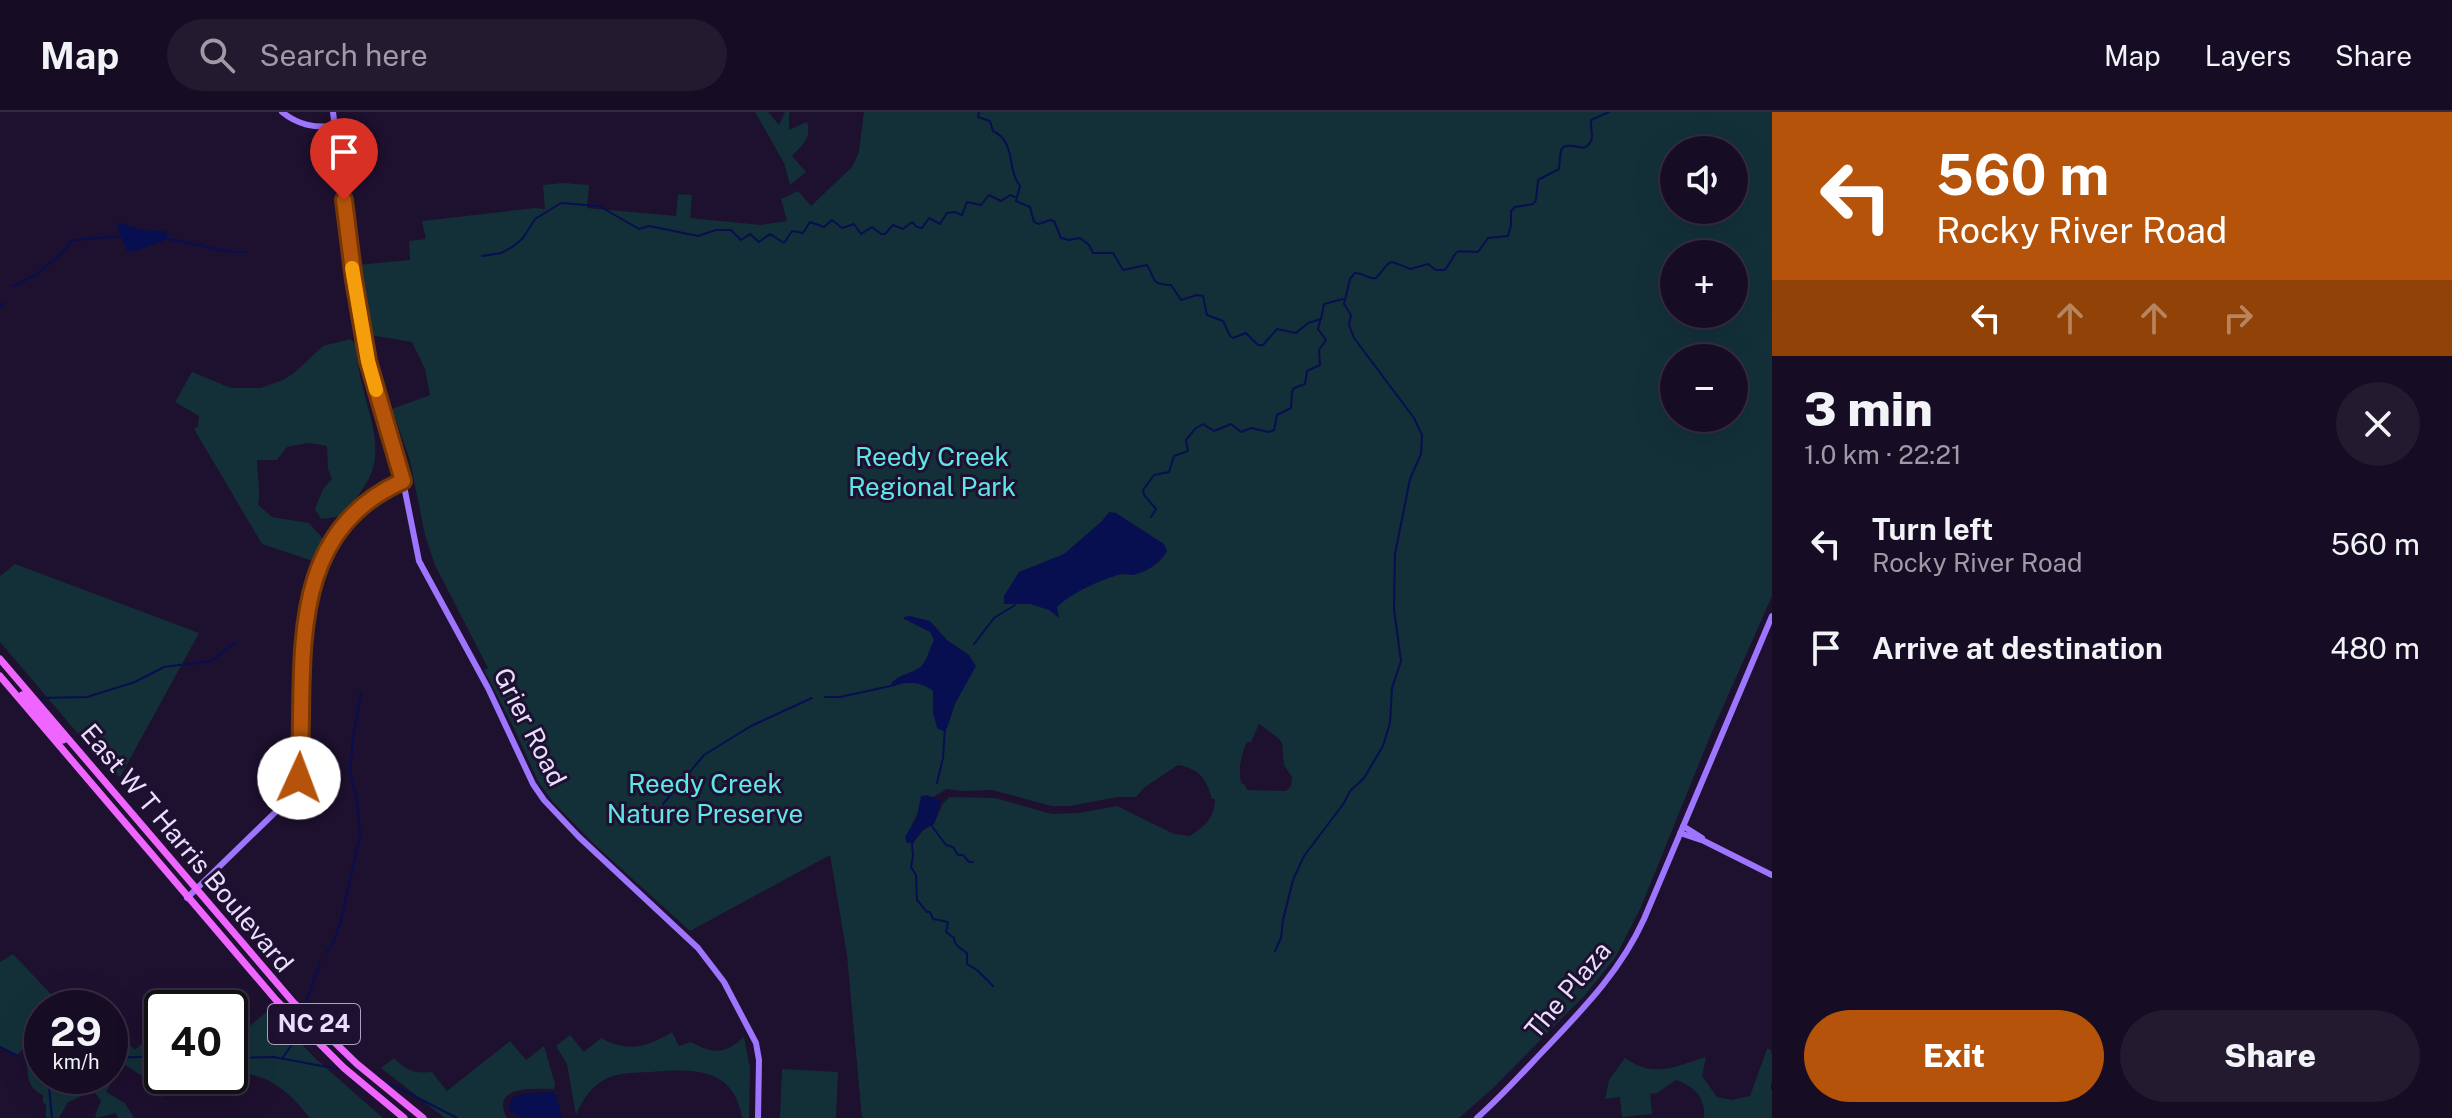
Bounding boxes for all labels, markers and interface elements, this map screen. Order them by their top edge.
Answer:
search box [167,19,727,91]
text: Map [40,33,119,78]
icon: search [195,33,239,77]
text: Search here [259,37,428,73]
text: Map [2104,39,2161,72]
text: Layers [2205,39,2291,72]
text: Share [2335,39,2412,72]
pin [310,118,378,200]
icon: arrive [322,130,366,174]
map controls [1660,136,1748,432]
button: sound [1660,136,1748,224]
text: 560 m [1936,142,2109,208]
icon: left [1804,144,1908,248]
text: Rocky River Road [1936,209,2227,251]
button: + [1660,240,1748,328]
icon: left [1964,296,2008,340]
icon: ahead [2048,296,2092,340]
icon: ahead [2132,296,2176,340]
icon: right [2216,296,2260,340]
button: − [1660,344,1748,432]
text: 3 min [1804,380,1933,437]
button: close [2336,382,2420,466]
text: 1.0 km · 22:21 [1804,439,1962,470]
park label: Reedy Creek Regional Park [848,441,1016,502]
text: Turn left [1872,511,1993,547]
icon: left [1804,522,1848,566]
text: 560 m [2331,526,2420,562]
text: Rocky River Road [1872,547,2082,578]
icon: arrive [1804,626,1848,670]
text: Arrive at destination [1872,630,2163,666]
text: 480 m [2330,630,2420,666]
street label: Grier Road [487,663,573,791]
street label: East W T Harris Boulevard [75,717,300,978]
position arrow [257,736,341,820]
park label: Reedy Creek Nature Preserve [607,768,803,829]
street label: The Plaza [1518,935,1617,1044]
speed limit sign: 40 [144,990,248,1094]
road number: NC 24 [268,1004,360,1044]
text: 29 [50,1008,102,1055]
button: Exit [1804,1010,2104,1102]
button: Share [2120,1010,2420,1102]
text: km/h [52,1050,100,1074]

